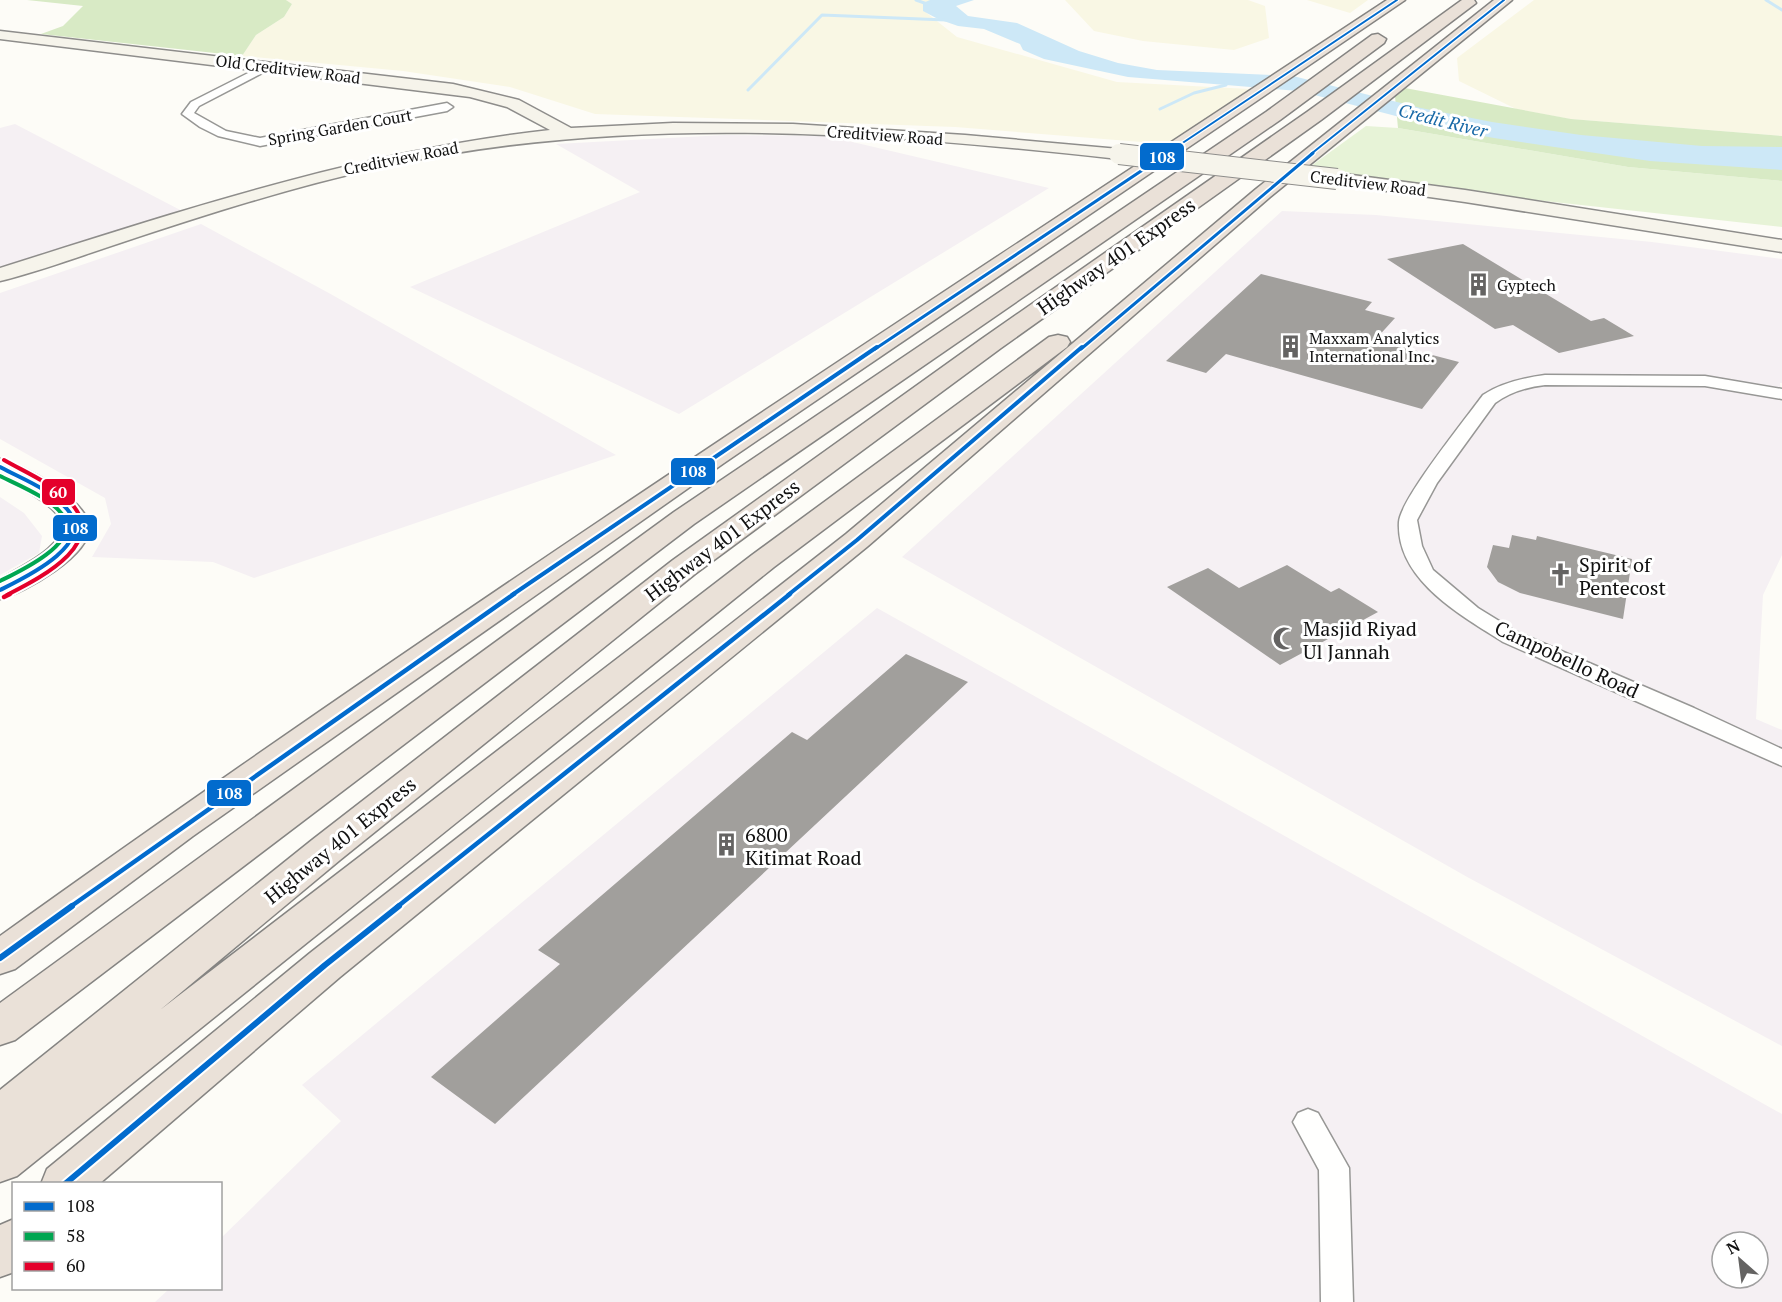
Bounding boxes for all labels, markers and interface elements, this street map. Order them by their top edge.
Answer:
street label: Old Creditview Road [214,49,362,89]
water label: Credit River [1396,97,1491,143]
street label: Spring Garden Court [266,103,414,151]
street label: Creditview Road [826,120,944,150]
street label: Creditview Road [342,136,460,180]
line badge: 108 [1139,142,1185,171]
text: 108 [1148,146,1176,168]
street label: Creditview Road [1309,165,1427,201]
street label: Highway 401 Express [1031,191,1201,321]
building icon: Gyptech [1466,272,1492,298]
place label: Gyptech [1497,274,1556,296]
place label: Maxxam Analytics International Inc. [1309,327,1440,367]
building icon: Maxxam Analytics International Inc. [1278,334,1304,360]
line badge: 108 [670,457,716,486]
text: 108 [679,460,707,482]
street label: Highway 401 Express [639,473,805,607]
line badge: 60 [41,478,76,506]
text: 60 [49,481,67,503]
line badge: 108 [52,514,98,542]
text: 108 [61,517,89,539]
place label: Spirit of Pentecost [1579,551,1666,601]
church icon: Spirit of Pentecost [1548,562,1574,588]
street label: Campobello Road [1491,614,1643,704]
place label: Masjid Riyad Ul Jannah [1303,615,1417,665]
mosque icon: Masjid Riyad Ul Jannah [1272,626,1298,652]
street label: Highway 401 Express [259,770,421,910]
line badge: 108 [206,779,252,807]
text: 108 [215,782,243,804]
place label: 6800 Kitimat Road [745,821,862,871]
building icon: 6800 Kitimat Road [714,832,740,858]
legend [12,1182,222,1290]
text: 108 [66,1193,95,1217]
text: 58 [66,1223,85,1247]
north arrow [1710,1230,1770,1290]
text: N [1722,1234,1743,1259]
text: 60 [66,1253,85,1277]

